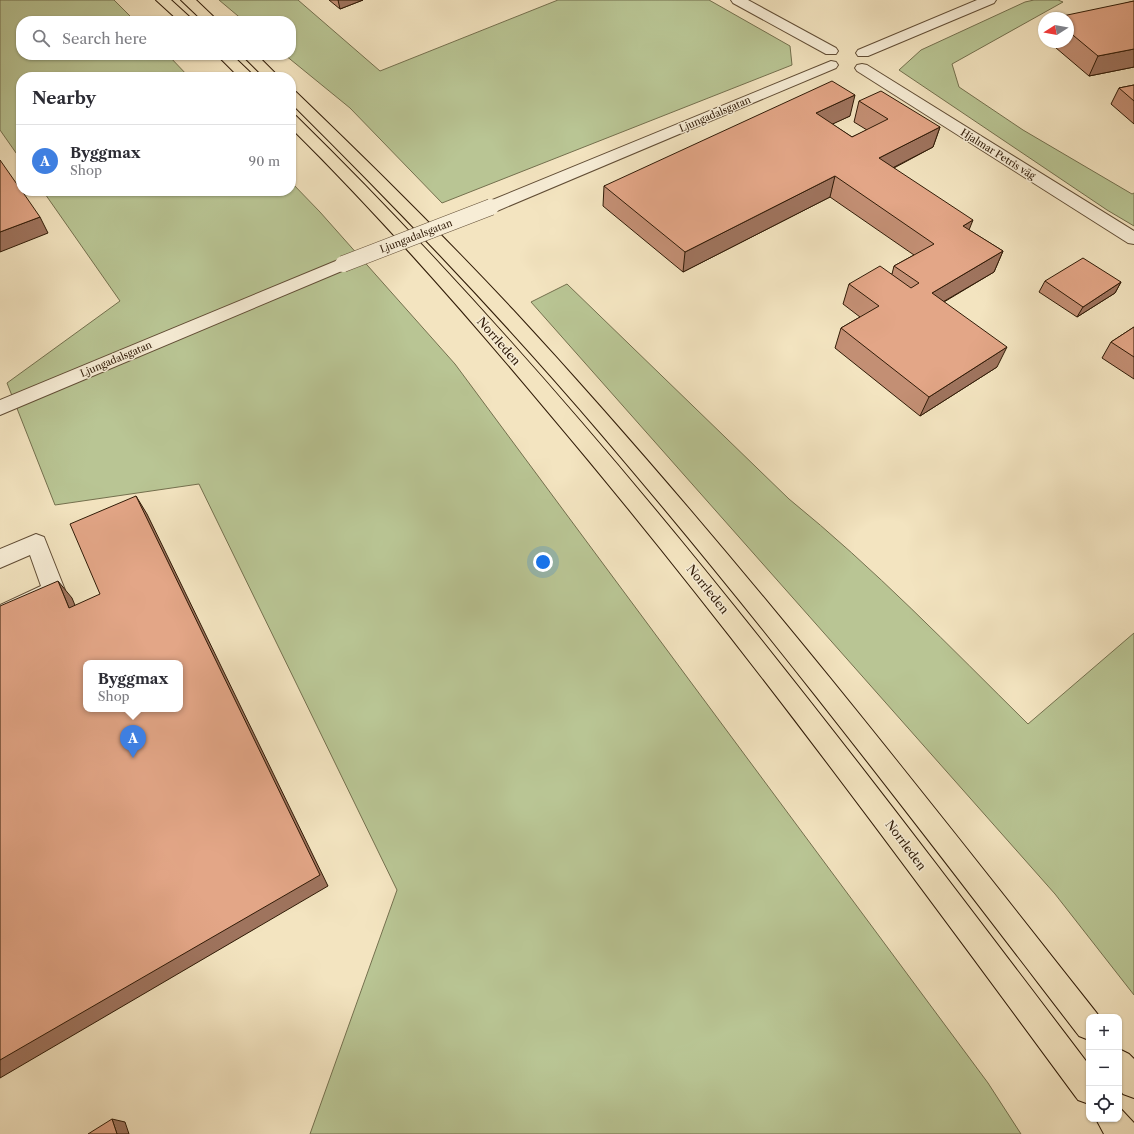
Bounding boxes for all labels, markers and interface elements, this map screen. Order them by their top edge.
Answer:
north arrow [1038,12,1074,48]
search box [16,16,296,60]
icon: search [30,27,52,49]
text: Search here [62,29,147,48]
text: Nearby [32,88,96,108]
street label: Ljungadalsgatan [677,93,753,135]
street label: Hjalmar Petris väg [958,126,1039,183]
text: Byggmax [70,143,141,162]
text: A [40,153,50,169]
text: 90 m [249,153,280,169]
text: Shop [70,162,102,178]
street label: Ljungadalsgatan [378,216,455,256]
street label: Norrleden [474,314,524,369]
street label: Ljungadalsgatan [78,338,154,380]
your location [533,552,553,572]
street label: Norrleden [684,561,733,617]
popup [83,660,183,712]
text: Byggmax [98,669,168,688]
text: Shop [98,688,130,704]
pin: A [120,725,146,758]
street label: Norrleden [882,817,930,873]
map controls [1086,1014,1122,1122]
button: + [1086,1014,1122,1050]
button: − [1086,1050,1122,1086]
button: locate [1086,1086,1122,1122]

